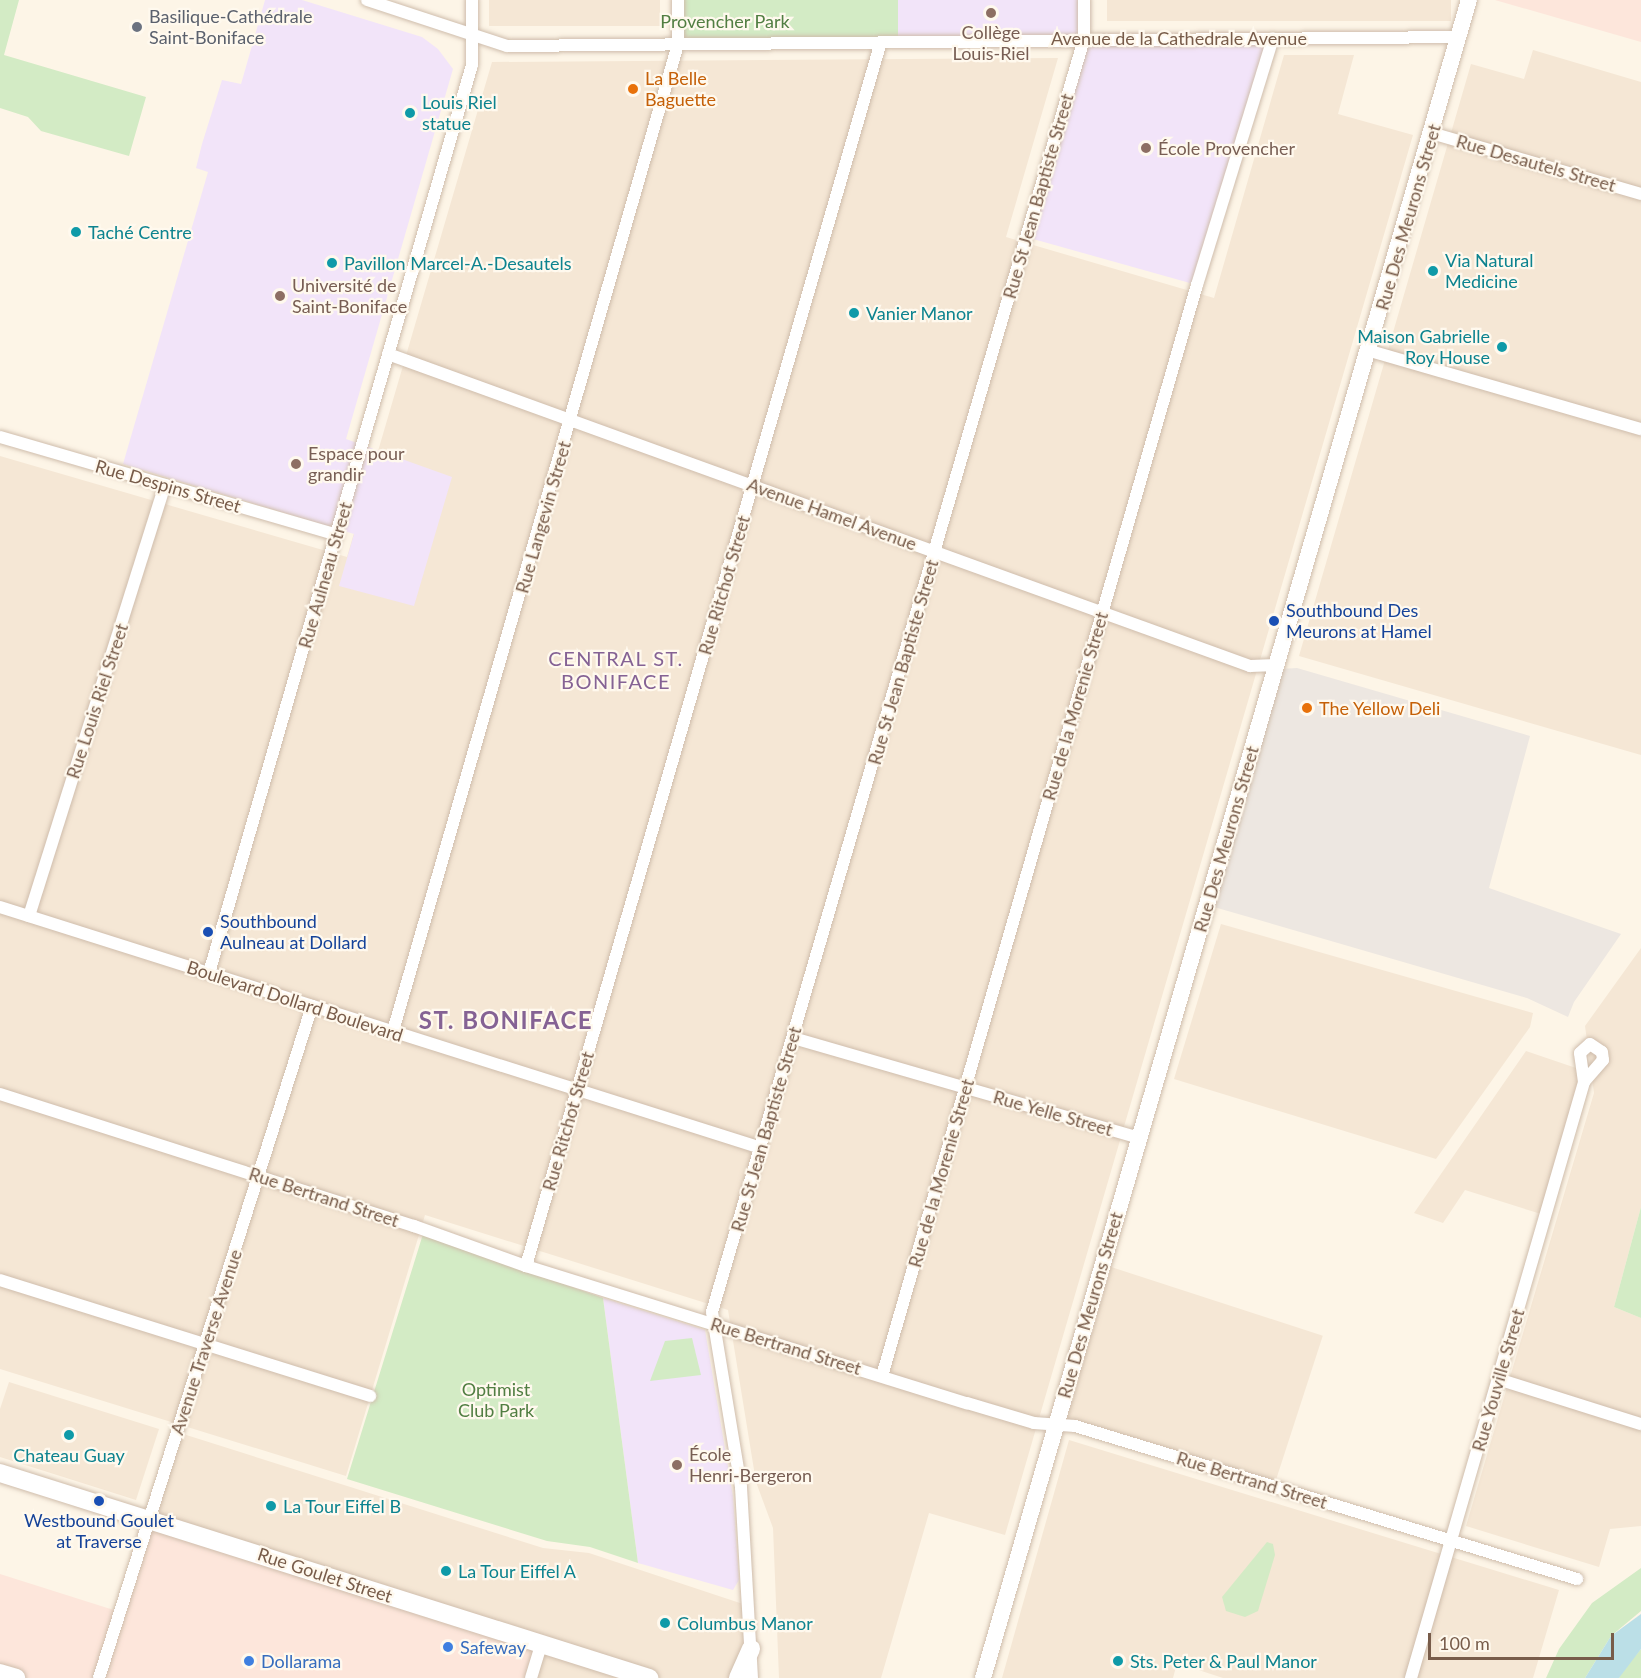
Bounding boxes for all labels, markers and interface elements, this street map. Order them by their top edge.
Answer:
place label: Basilique-Cathédrale Saint-Boniface [149,6,312,48]
marker: Collège Louis-Riel [984,6,998,20]
park label: Provencher Park [660,10,790,32]
marker: Basilique-Cathédrale Saint-Boniface [130,20,144,34]
place label: Collège Louis-Riel [953,22,1029,64]
street label: Avenue de la Cathedrale Avenue [1051,27,1307,49]
place label: La Belle Baguette [645,68,716,110]
marker: La Belle Baguette [626,82,640,96]
street label: Rue St Jean Baptiste Street [998,91,1078,301]
place label: Louis Riel statue [422,92,497,134]
marker: Louis Riel statue [403,106,417,120]
street label: Rue Des Meurons Street [1371,121,1445,313]
street label: Rue Desautels Street [1454,130,1618,196]
place label: École Provencher [1158,137,1295,159]
marker: École Provencher [1139,141,1153,155]
place label: Taché Centre [88,221,192,243]
marker: Taché Centre [69,225,83,239]
place label: Via Natural Medicine [1445,250,1533,292]
place label: Pavillon Marcel-A.-Desautels [344,252,572,274]
marker: Pavillon Marcel-A.-Desautels [325,256,339,270]
marker: Via Natural Medicine [1426,264,1440,278]
place label: Université de Saint-Boniface [292,275,407,318]
marker: Université de Saint-Boniface [273,289,287,303]
place label: Vanier Manor [866,302,973,324]
marker: Vanier Manor [847,306,861,320]
place label: Maison Gabrielle Roy House [1357,326,1490,368]
marker: Maison Gabrielle Roy House [1495,340,1509,354]
street label: Rue Langevin Street [511,438,575,596]
place label: Espace pour grandir [308,443,405,486]
street label: Rue Despins Street [93,455,243,517]
marker: Espace pour grandir [289,457,303,471]
street label: Avenue Hamel Avenue [744,473,920,555]
street label: Rue Aulneau Street [294,499,356,651]
street label: Rue Ritchot Street [694,513,754,657]
street label: Rue St Jean Baptiste Street [863,557,943,767]
place label: Southbound Des Meurons at Hamel [1286,600,1432,642]
street label: Rue de la Morenie Street [1038,609,1112,803]
marker: Southbound Des Meurons at Hamel [1267,614,1281,628]
street label: Rue Louis Riel Street [62,621,132,781]
district label: CENTRAL ST. BONIFACE [548,646,684,693]
place label: The Yellow Deli [1319,697,1441,719]
marker: The Yellow Deli [1300,701,1314,715]
street label: Rue Des Meurons Street [1189,743,1263,935]
place label: Southbound Aulneau at Dollard [220,911,367,954]
marker: Southbound Aulneau at Dollard [201,925,215,939]
street label: Boulevard Dollard Boulevard [184,956,406,1046]
district label: ST. BONIFACE [419,1006,593,1034]
street label: Rue St Jean Baptiste Street [726,1024,806,1234]
street label: Rue Ritchot Street [538,1049,598,1193]
street label: Rue de la Morenie Street [904,1076,978,1270]
street label: Rue Yelle Street [991,1086,1115,1140]
street label: Rue Bertrand Street [246,1163,402,1231]
street label: Rue Des Meurons Street [1053,1209,1127,1401]
street label: Avenue Traverse Avenue [166,1246,246,1438]
street label: Rue Youville Street [1467,1306,1529,1454]
street label: Rue Bertrand Street [708,1313,864,1379]
park label: Optimist Club Park [458,1379,534,1422]
marker: Chateau Guay [62,1428,76,1442]
place label: Chateau Guay [13,1444,125,1466]
place label: École Henri-Bergeron [689,1444,812,1486]
street label: Rue Bertrand Street [1174,1447,1330,1513]
marker: École Henri-Bergeron [670,1458,684,1472]
marker: Westbound Goulet at Traverse [92,1494,106,1508]
place label: La Tour Eiffel B [283,1495,402,1517]
marker: La Tour Eiffel B [264,1499,278,1513]
place label: Westbound Goulet at Traverse [24,1510,174,1552]
street label: Rue Goulet Street [255,1543,395,1607]
place label: La Tour Eiffel A [458,1560,578,1582]
marker: La Tour Eiffel A [439,1564,453,1578]
place label: Columbus Manor [677,1612,813,1634]
marker: Columbus Manor [658,1616,672,1630]
scale bar [1431,1621,1617,1659]
text: 100 m [1439,1632,1490,1654]
place label: Safeway [460,1636,526,1658]
marker: Safeway [441,1640,455,1654]
place label: Dollarama [261,1650,341,1672]
place label: Sts. Peter & Paul Manor [1130,1650,1317,1672]
marker: Dollarama [242,1654,256,1668]
marker: Sts. Peter & Paul Manor [1111,1654,1125,1668]

